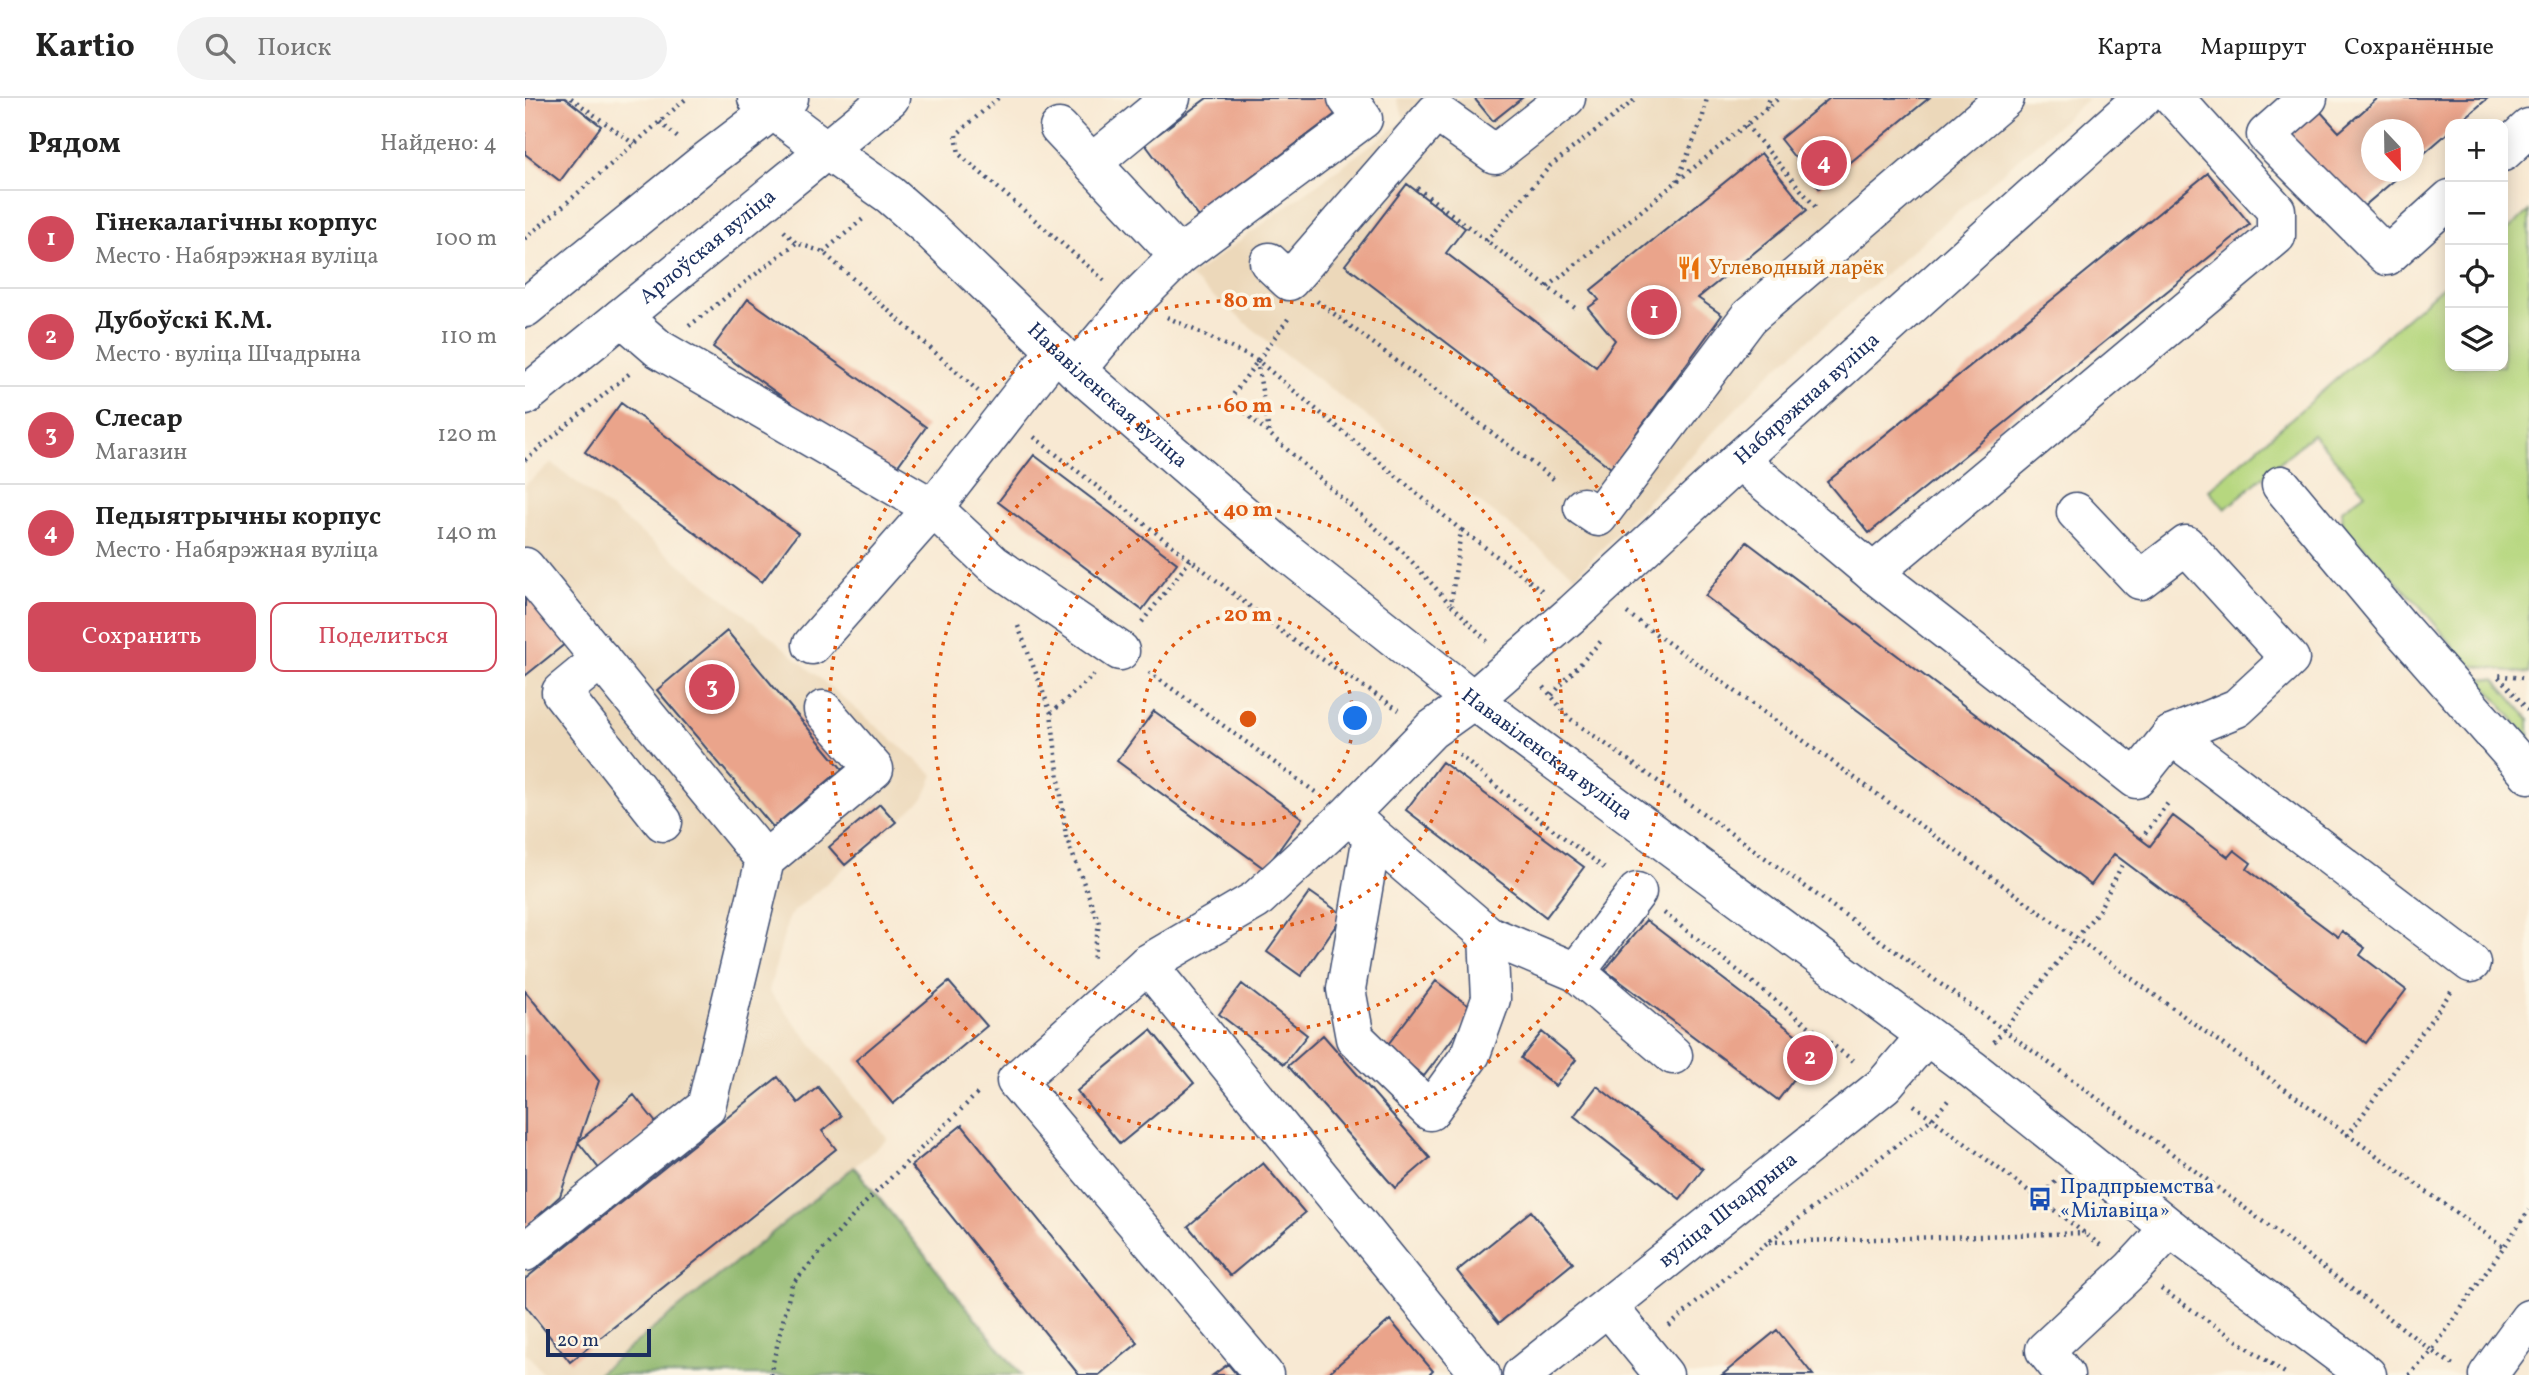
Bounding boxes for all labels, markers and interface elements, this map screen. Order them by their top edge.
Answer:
search box [177,17,667,80]
text: Kartio [35,25,135,71]
icon: search [201,29,239,67]
text: Поиск [257,30,331,66]
text: Карта [2097,31,2162,65]
text: Маршрут [2200,31,2306,65]
text: Сохранённые [2344,31,2494,65]
north arrow [2361,119,2424,182]
map controls [2445,119,2508,371]
button: + [2445,119,2508,182]
text: Рядом [28,123,121,165]
text: Найдено: 4 [380,128,497,160]
pin: 4 [1801,137,1847,189]
street label: Арлоўская вуліца [633,182,782,311]
button: − [2445,182,2508,245]
text: Гінекалагічны корпус [95,205,377,241]
text: 1 [46,223,56,255]
text: 100 m [435,223,497,255]
text: Место · Набярэжная вуліца [95,241,379,273]
button: locate [2445,245,2508,308]
restaurant icon: Углеводный ларёк [1675,254,1703,282]
place label: Углеводный ларёк [1709,254,1884,283]
pin: 1 [1631,286,1677,338]
text: 80 m [1224,287,1272,316]
text: Дубоўскі К.М. [95,303,273,339]
button: layers [2445,308,2508,371]
street label: Нававіленская вуліца [1020,316,1194,475]
text: 2 [45,321,57,353]
text: 110 m [440,321,497,353]
street label: Набярэжная вуліца [1728,326,1886,472]
text: Место · вуліца Шчадрына [95,339,361,371]
text: 60 m [1224,392,1272,421]
text: Слесар [95,401,183,437]
text: 3 [45,419,57,451]
text: 120 m [437,419,497,451]
text: Магазин [95,437,187,469]
text: 40 m [1223,496,1273,525]
text: Педыятрычны корпус [95,499,381,535]
text: 4 [44,517,58,549]
text: 140 m [436,517,497,549]
text: Место · Набярэжная вуліца [95,535,379,567]
text: 20 m [1224,601,1272,630]
button: Сохранить [28,602,256,672]
button: Поделиться [270,602,497,672]
pin: 3 [689,661,735,713]
street label: Нававіленская вуліца [1455,682,1639,828]
your location [1338,701,1372,735]
centre of rings [1236,707,1260,731]
pin: 2 [1787,1032,1833,1084]
street label: вуліца Шчадрына [1652,1145,1804,1275]
place label: Прадпрыемства «Мілавіца» [2060,1173,2215,1226]
bus stop icon: Прадпрыемства «Мілавіца» [2026,1185,2054,1213]
scale bar [546,1326,651,1358]
text: 20 m [557,1328,599,1354]

